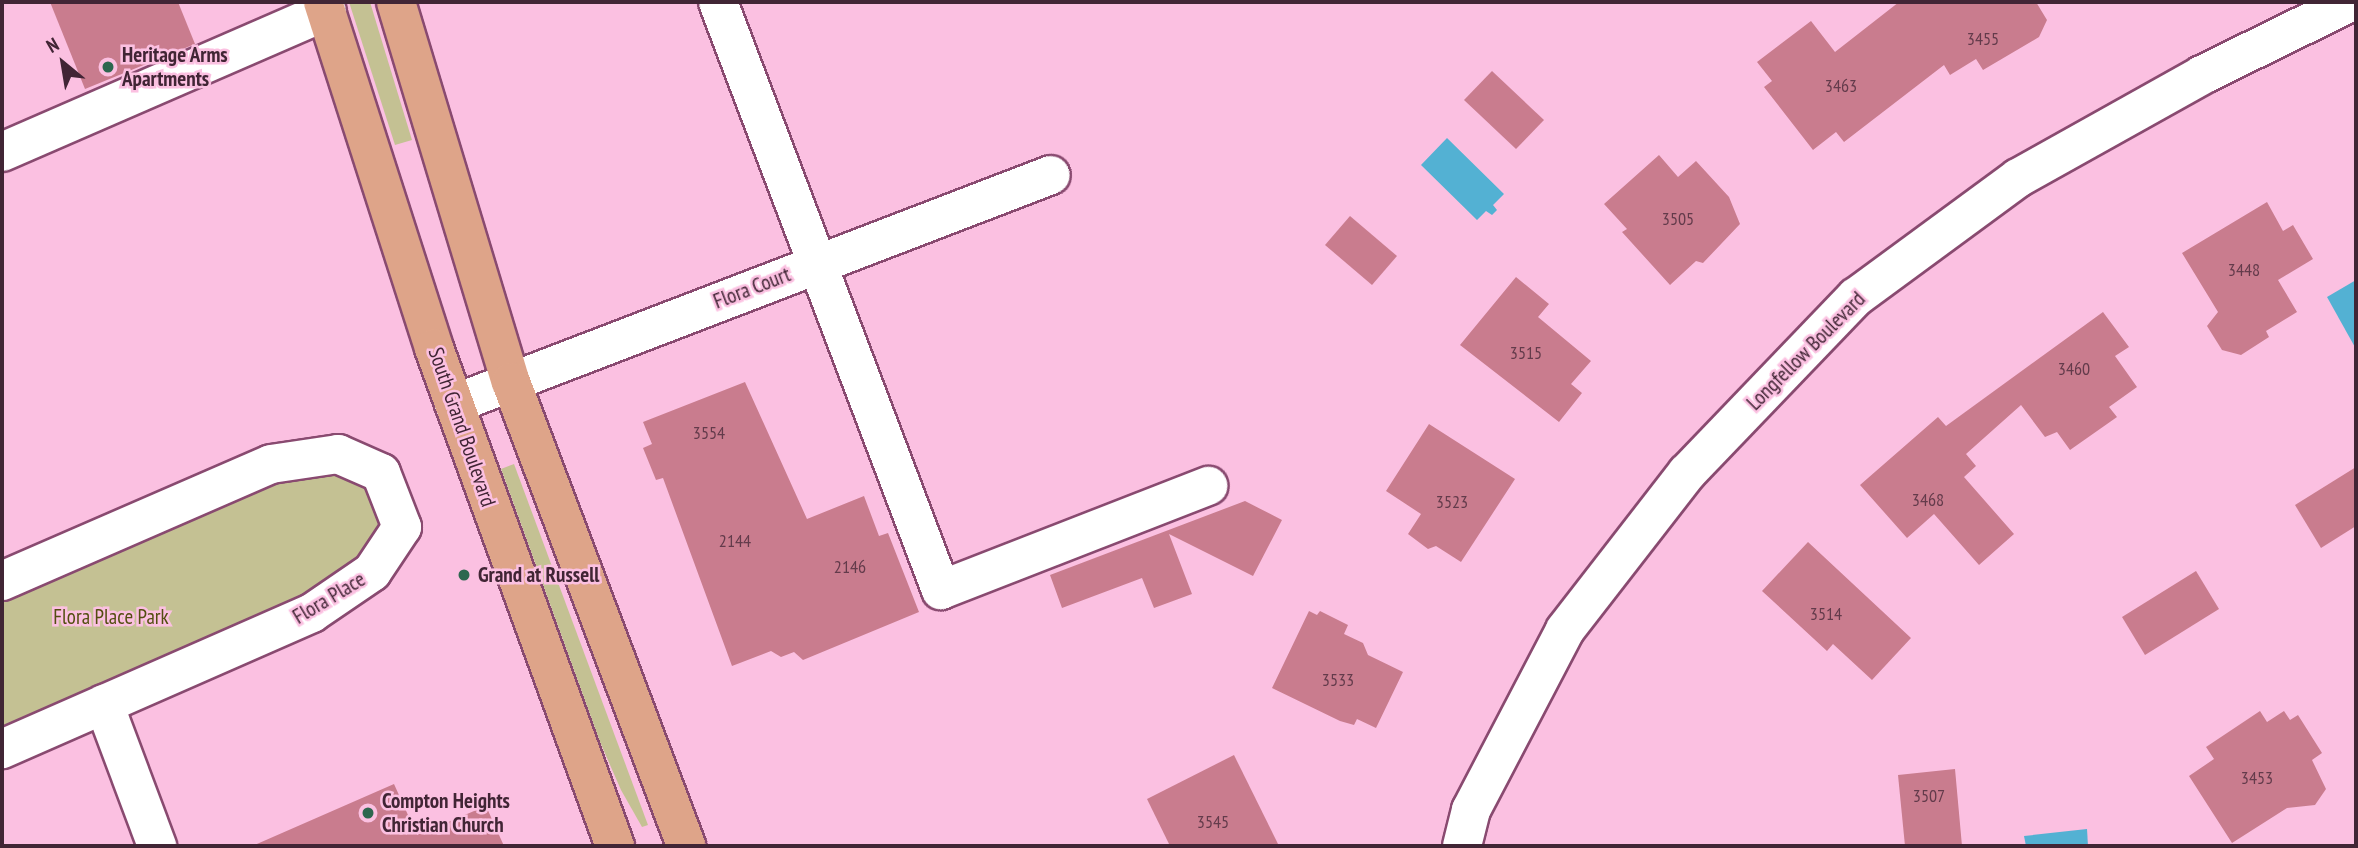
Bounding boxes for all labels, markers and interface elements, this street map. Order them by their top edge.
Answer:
north arrow [28,28,98,98]
house number: 3455 [1967,28,1999,50]
text: N [42,32,63,58]
place label: Heritage Arms Apartments [122,42,228,92]
marker: Heritage Arms Apartments [100,59,116,75]
house number: 3463 [1825,75,1857,97]
house number: 3505 [1662,208,1694,230]
house number: 3448 [2228,259,2260,281]
street label: Flora Court [710,262,794,314]
street label: Longfellow Boulevard [1741,286,1871,416]
house number: 3515 [1510,342,1542,364]
street label: South Grand Boulevard [423,344,501,510]
house number: 3460 [2058,358,2090,380]
house number: 3554 [693,422,725,444]
house number: 3468 [1912,489,1944,511]
house number: 3523 [1436,491,1468,513]
house number: 2144 [719,530,751,552]
house number: 2146 [834,556,866,578]
place label: Grand at Russell [478,562,599,588]
street label: Flora Place [288,567,370,629]
marker: Grand at Russell [456,567,472,583]
house number: 3514 [1810,603,1842,625]
park label: Flora Place Park [53,604,169,630]
house number: 3533 [1322,669,1354,691]
house number: 3453 [2241,767,2273,789]
house number: 3507 [1913,785,1945,807]
place label: Compton Heights Christian Church [382,788,510,838]
marker: Compton Heights Christian Church [360,805,376,821]
house number: 3545 [1197,811,1229,833]

